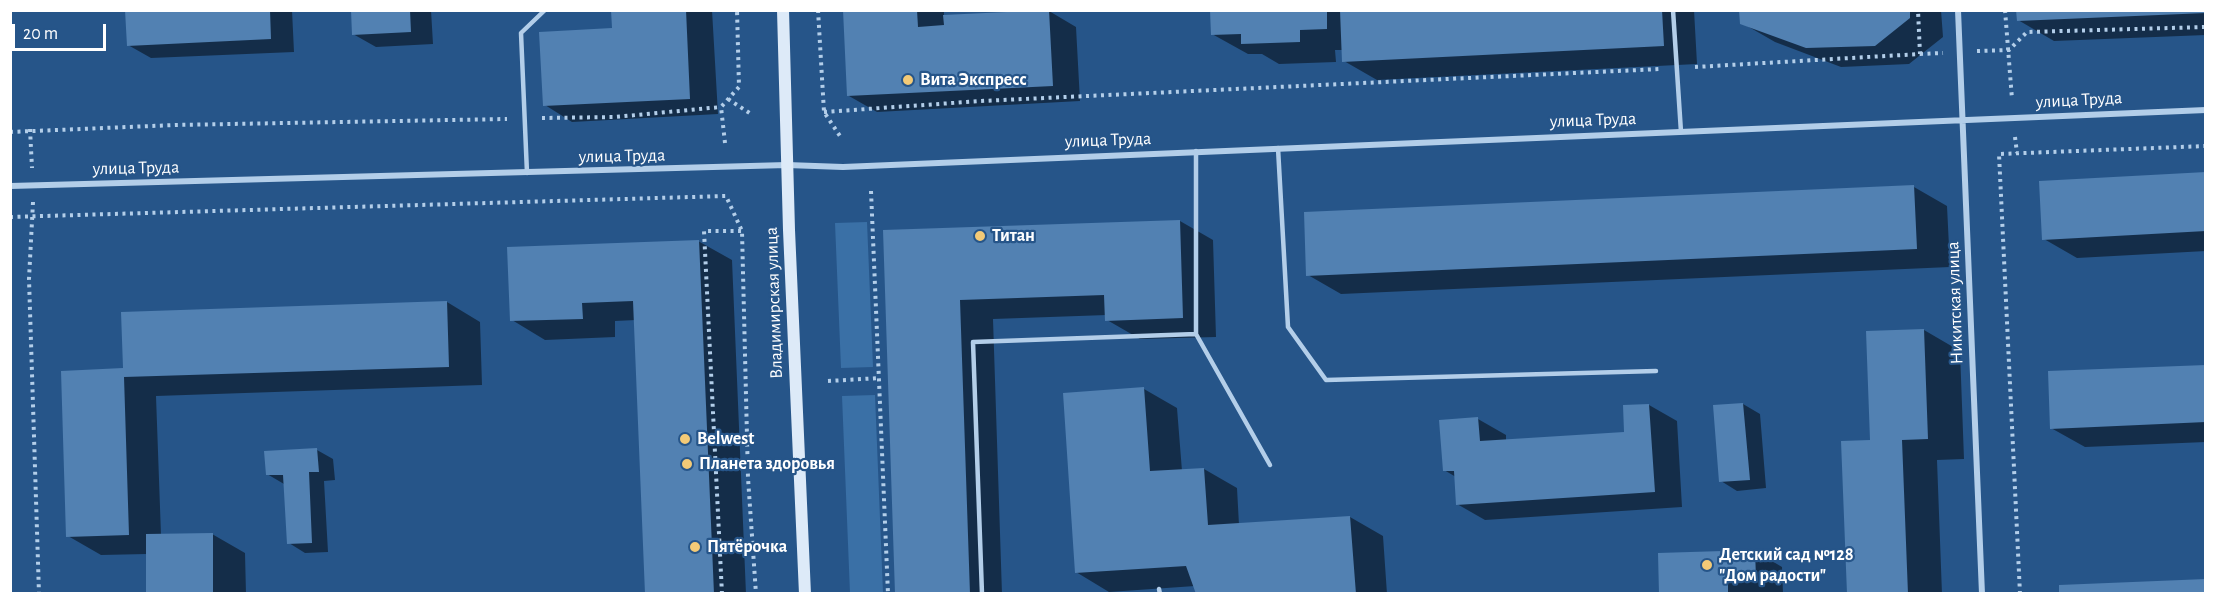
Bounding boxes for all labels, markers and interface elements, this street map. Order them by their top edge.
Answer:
scale bar [15,12,110,50]
text: 20 m [23,25,58,43]
place label: Вита Экспресс [920,69,1027,91]
marker: Вита Экспресс [901,73,915,87]
street label: улица Труда [2035,87,2123,113]
street label: улица Труда [1549,108,1637,132]
street label: улица Труда [1064,128,1152,152]
street label: улица Труда [579,144,665,168]
street label: улица Труда [93,156,179,180]
place label: Титан [992,225,1035,247]
street label: Владимирская улица [761,227,787,379]
marker: Титан [973,229,987,243]
street label: Никитская улица [1942,241,1968,365]
place label: Belwest [697,428,754,450]
marker: Belwest [678,432,692,446]
place label: Планета здоровья [699,453,835,475]
marker: Планета здоровья [680,457,694,471]
place label: Пятёрочка [707,536,787,558]
marker: Пятёрочка [688,540,702,554]
place label: Детский сад №128 "Дом радости" [1719,544,1854,586]
marker: Детский сад №128 "Дом радости" [1700,558,1714,572]

